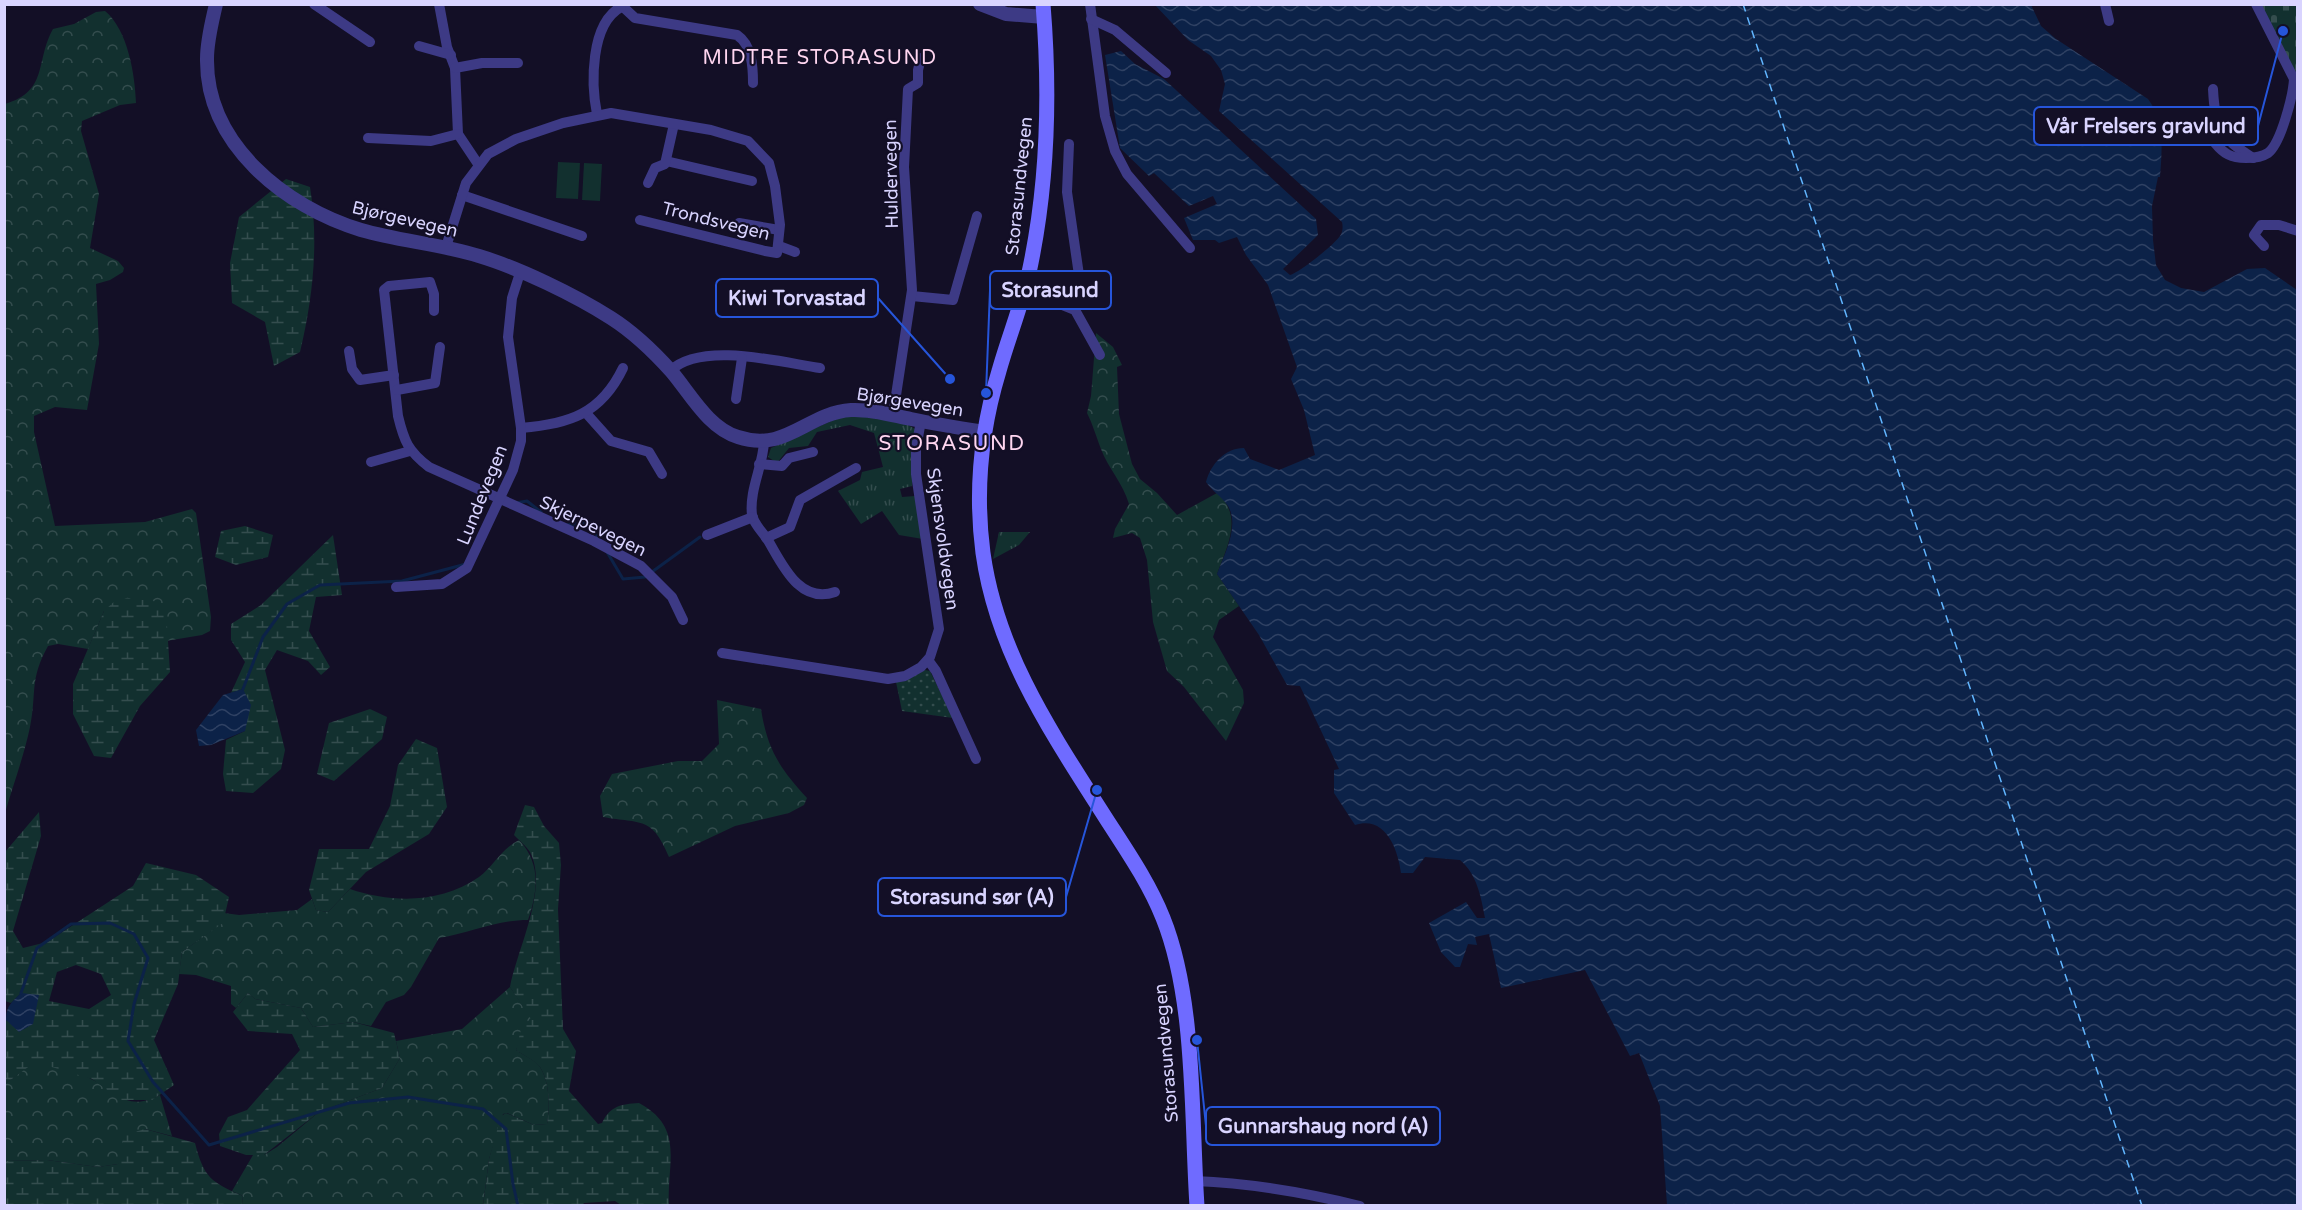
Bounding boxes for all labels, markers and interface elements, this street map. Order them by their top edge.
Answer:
district label: MIDTRE STORASUND [702,46,938,70]
callout: Vår Frelsers gravlund [2034,107,2258,145]
text: Vår Frelsers gravlund [2046,115,2246,139]
street label: Storasundvegen [1001,116,1037,256]
street label: Huldervegen [879,119,903,229]
street label: Bjørgevegen [350,196,460,242]
street label: Trondsvegen [660,197,772,245]
callout: Storasund [990,271,1111,309]
callout: Kiwi Torvastad [716,279,878,317]
text: Storasund [1001,279,1099,303]
text: Kiwi Torvastad [728,287,866,311]
street label: Bjørgevegen [855,383,965,421]
district label: STORASUND [878,431,1026,456]
street label: Lundevegen [452,442,512,548]
street label: Skjensvoldvegen [922,466,964,612]
street label: Skjerpevegen [536,491,650,561]
callout: Storasund sør (A) [878,878,1066,916]
text: Storasund sør (A) [890,886,1054,910]
street label: Storasundvegen [1149,983,1183,1123]
callout: Gunnarshaug nord (A) [1206,1107,1440,1145]
text: Gunnarshaug nord (A) [1218,1115,1428,1139]

